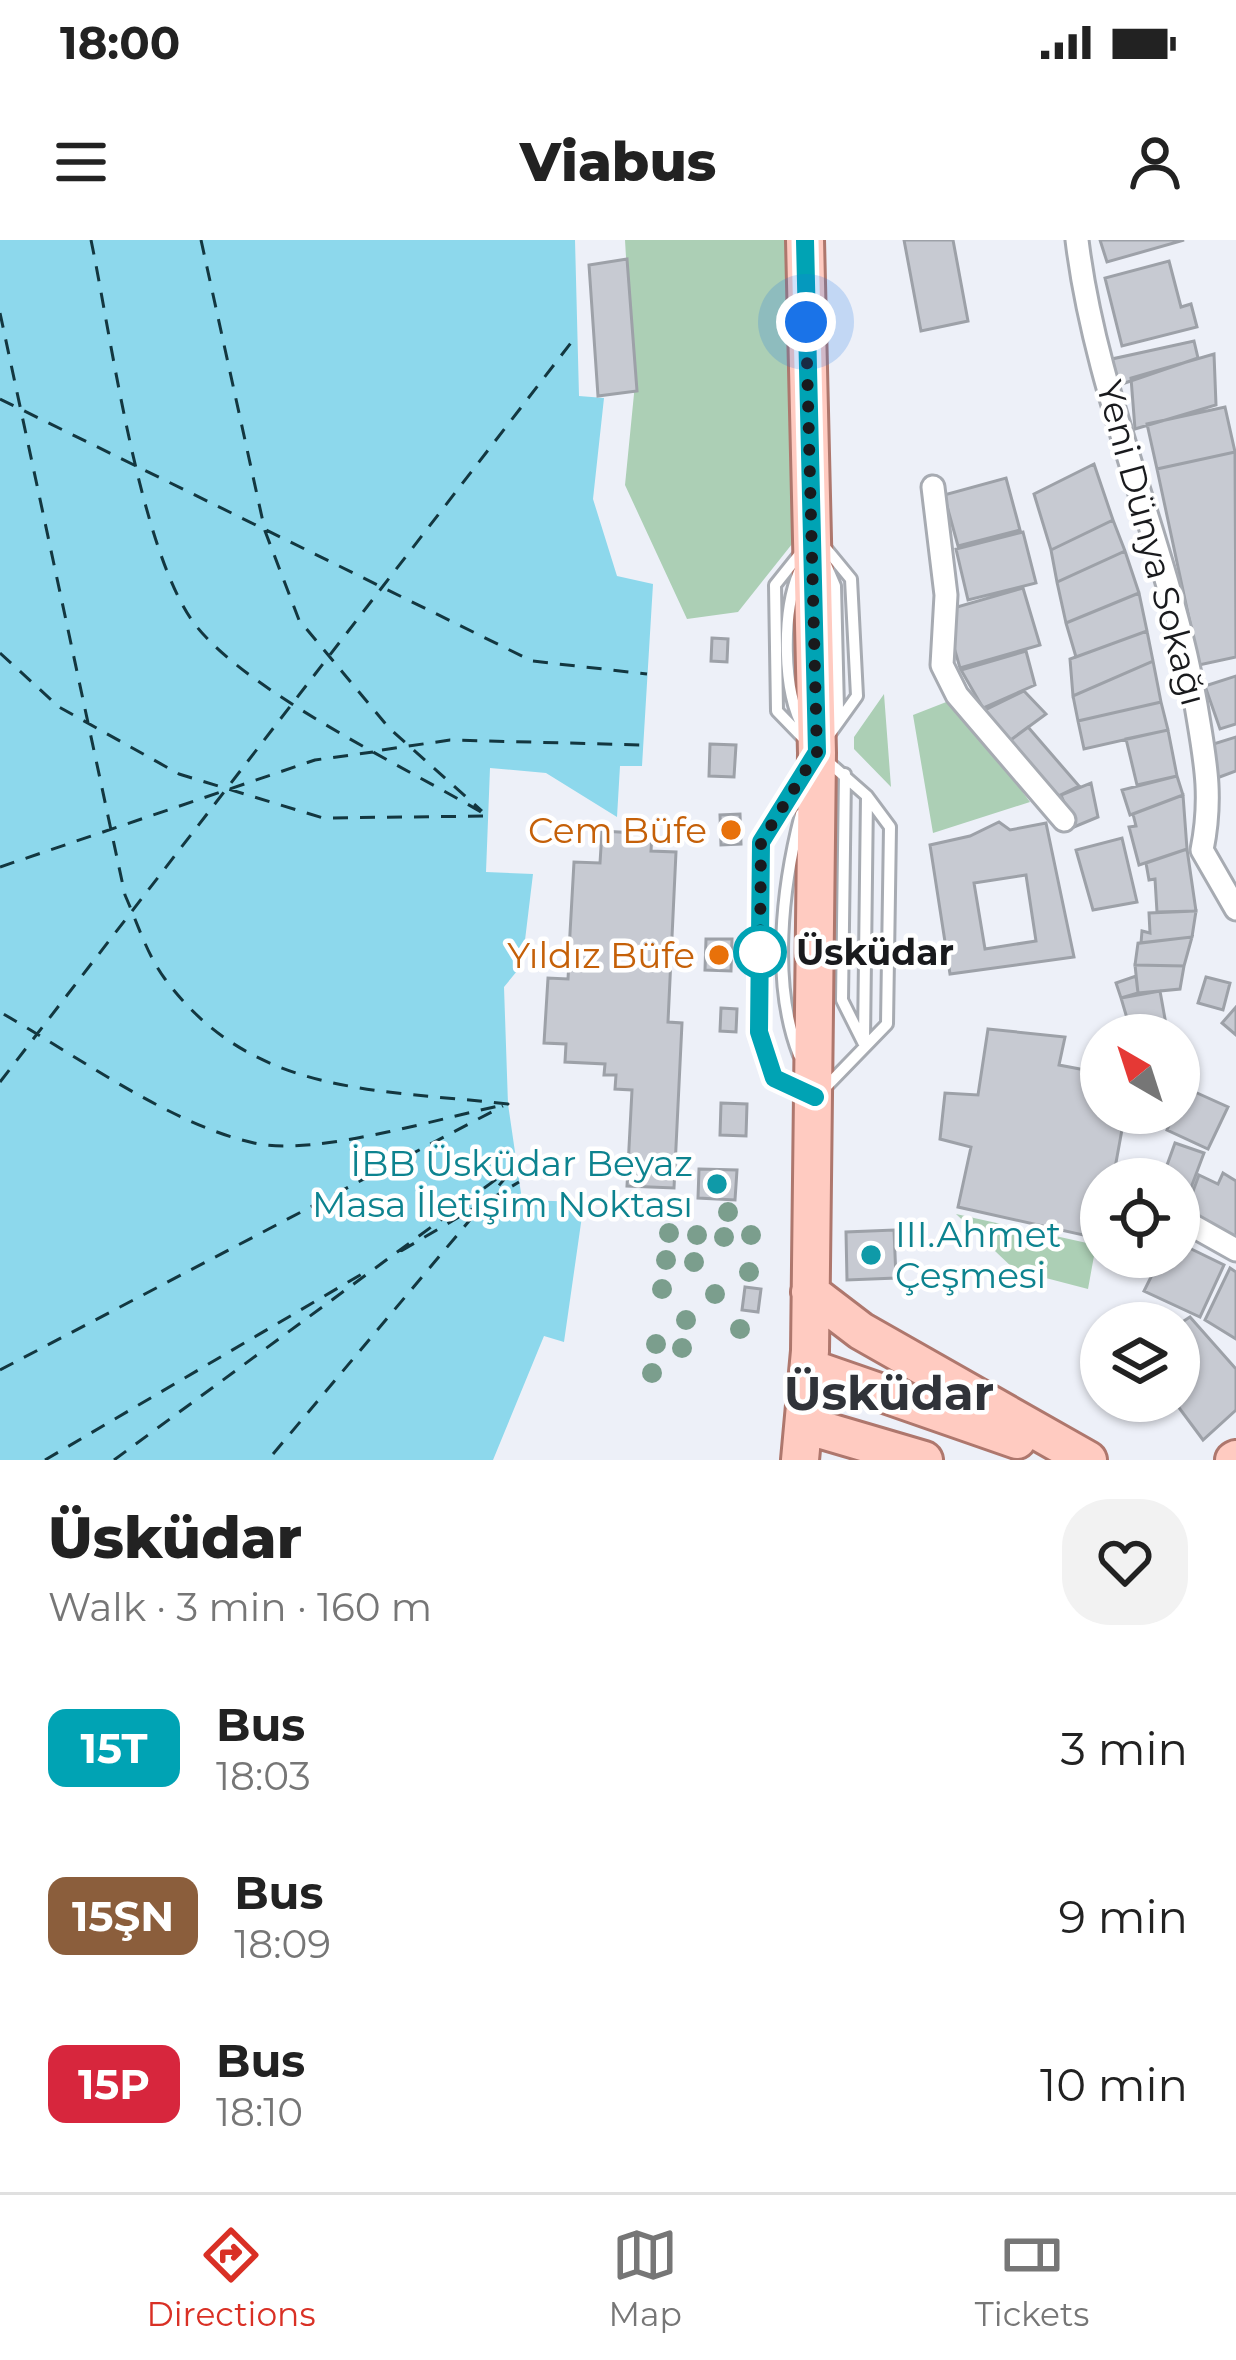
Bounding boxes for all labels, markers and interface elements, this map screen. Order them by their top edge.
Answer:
text: 18:00 [60,15,180,70]
icon: menu [48,129,114,195]
text: Viabus [520,129,716,195]
icon: person [1122,129,1188,195]
your location [776,292,836,352]
street label: Yeni Dünya Sokağı [1087,376,1217,710]
place label: Cem Büfe [528,808,707,852]
marker: Cem Büfe [718,817,744,843]
marker: Üsküdar [735,927,785,977]
place label: Üsküdar [796,930,954,974]
place label: Yıldız Büfe [507,933,695,977]
marker: Yıldız Büfe [706,942,732,968]
north arrow [1080,1014,1200,1134]
map controls [1080,1014,1200,1422]
place label: İBB Üsküdar Beyaz Masa İletişim Noktası [312,1141,693,1226]
button: locate [1080,1158,1200,1278]
marker: İBB Üsküdar Beyaz Masa İletişim Noktası [704,1171,730,1197]
place label: III.Ahmet Çeşmesi [895,1212,1061,1297]
marker: III.Ahmet Çeşmesi [858,1242,884,1268]
button: layers [1080,1302,1200,1422]
district label: Üsküdar [784,1364,994,1422]
button: heart [1062,1499,1188,1625]
text: Üsküdar [48,1503,302,1572]
text: Walk · 3 min · 160 m [48,1583,432,1631]
text: Bus [216,1697,305,1752]
text: 3 min [1061,1721,1188,1776]
text: 15T [81,1722,148,1774]
text: 18:03 [216,1752,311,1800]
text: Bus [234,1865,323,1920]
text: 9 min [1059,1889,1188,1944]
text: 15ŞN [72,1890,174,1942]
text: 18:09 [234,1920,331,1968]
text: Bus [216,2033,305,2088]
text: 10 min [1040,2057,1188,2112]
text: 15P [78,2058,150,2110]
text: 18:10 [216,2088,303,2136]
tab: Directions [146,2222,316,2334]
tab: Map [609,2222,682,2334]
tab: Tickets [975,2222,1089,2334]

